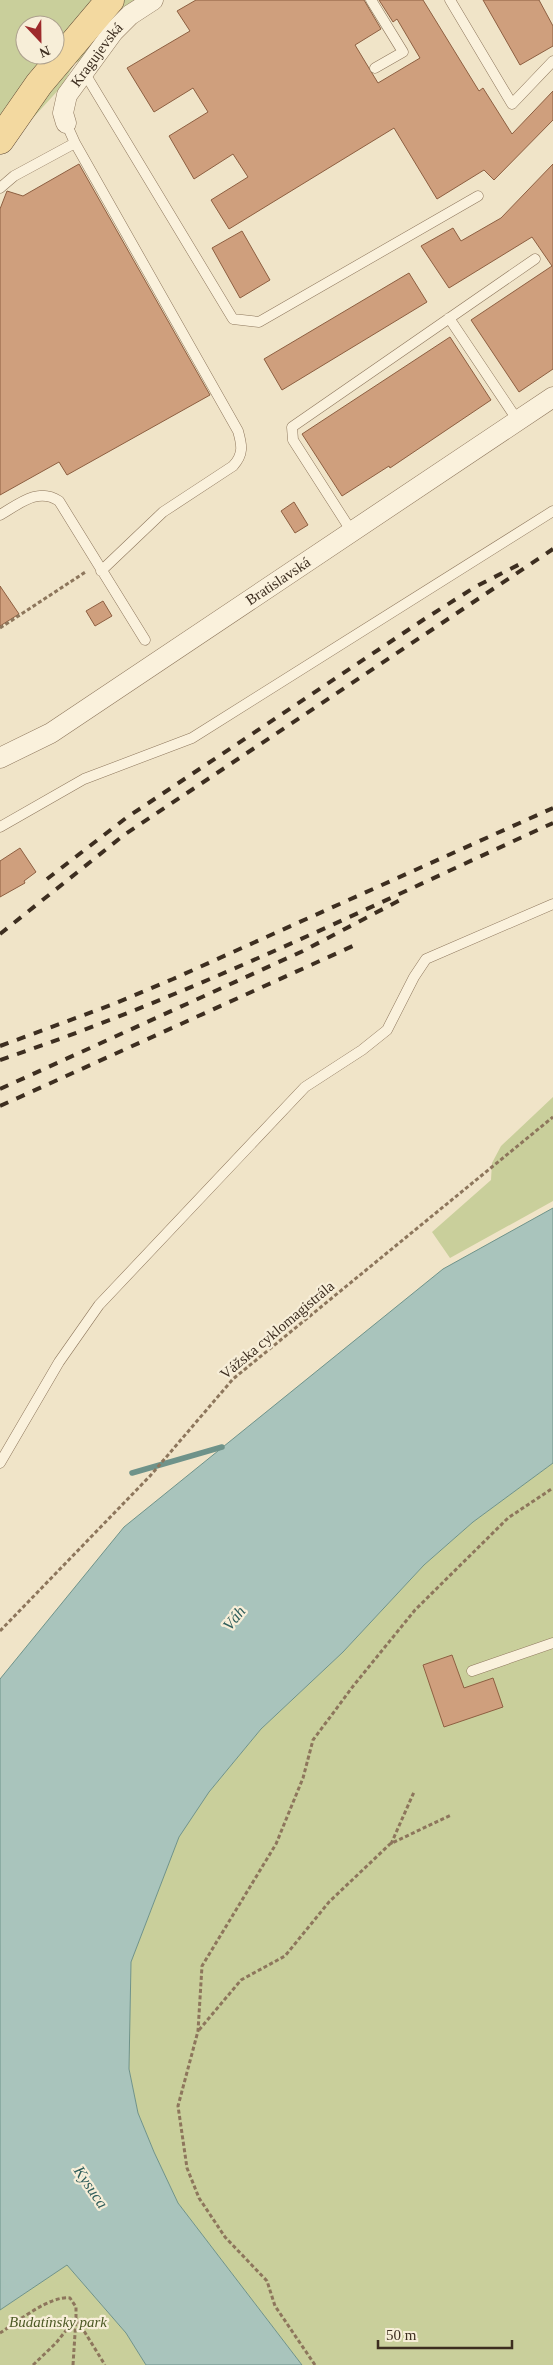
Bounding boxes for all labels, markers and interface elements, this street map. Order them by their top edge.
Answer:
north arrow [15,15,65,65]
street label: Kragujevská [68,19,126,90]
text: N [37,43,52,60]
street label: Bratislavská [243,554,314,608]
street label: Vážska cyklomagistrála [217,1277,337,1382]
water label: Váh [219,1603,249,1633]
water label: Kysuca [69,2162,111,2212]
park label: Budatínsky park [9,2314,107,2330]
scale bar [378,2318,512,2350]
text: 50 m [386,2327,417,2343]

